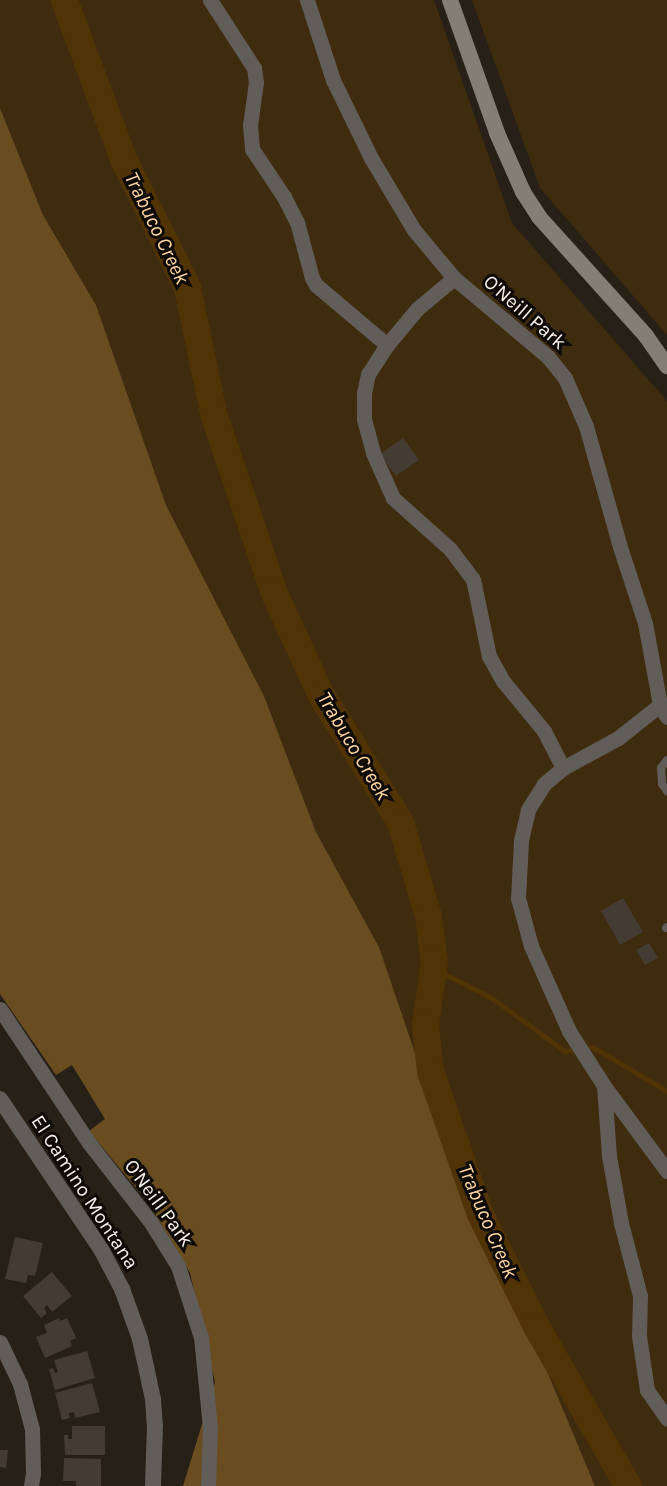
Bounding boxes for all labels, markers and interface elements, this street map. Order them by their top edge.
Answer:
water label: Trabuco Creek [119,168,195,288]
street label: O'Neill Park [479,269,571,355]
water label: Trabuco Creek [312,687,396,805]
street label: El Camino Montana [26,1110,144,1274]
street label: O'Neill Park [119,1155,199,1251]
water label: Trabuco Creek [453,1160,523,1282]

